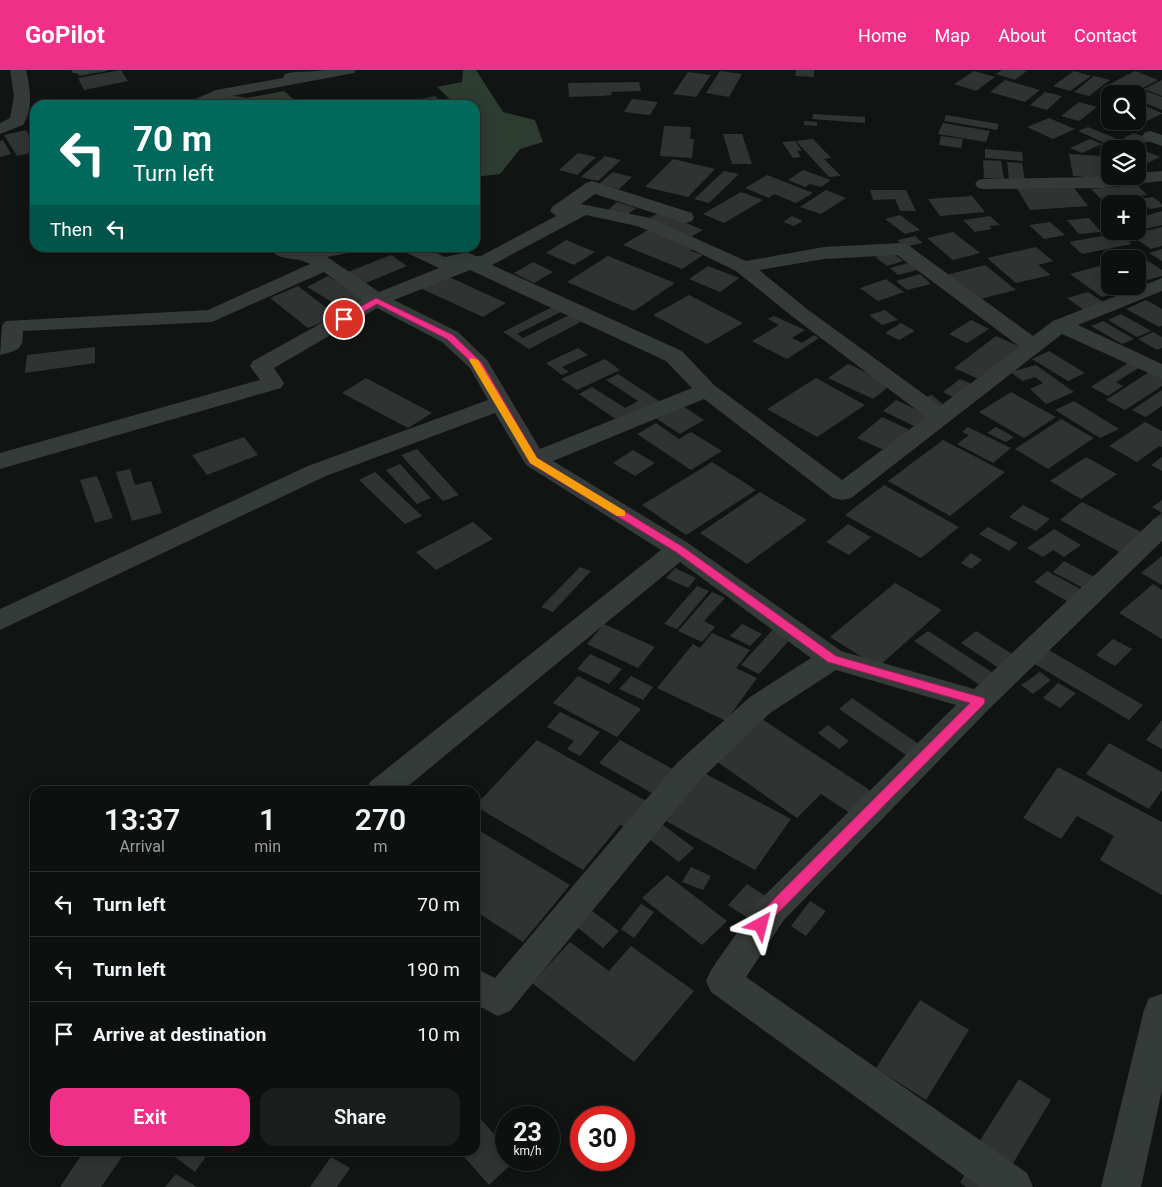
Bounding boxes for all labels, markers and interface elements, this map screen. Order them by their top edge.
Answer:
text: GoPilot [25,21,105,49]
text: Home [858,25,907,46]
text: Map [935,25,970,46]
text: About [998,25,1046,46]
text: Contact [1074,25,1137,46]
map controls [1101,85,1146,295]
button: search [1101,85,1146,130]
text: 70 m [133,119,212,160]
icon: left [50,120,115,185]
button: layers [1101,140,1146,185]
text: Turn left [133,161,214,186]
button: + [1101,195,1146,240]
icon: left [102,215,130,243]
text: Then [50,218,92,241]
button: − [1101,250,1146,295]
pin [323,298,365,340]
icon: arrive [330,305,358,333]
text: 13:37 [104,802,181,837]
text: 1 [259,802,276,837]
text: 270 [355,802,406,837]
text: Arrival [119,837,165,856]
text: min [254,837,281,856]
text: m [373,837,388,856]
icon: left [50,890,78,918]
text: Turn left [93,893,166,916]
text: 70 m [417,893,460,916]
position arrow [734,898,786,950]
icon: left [50,955,78,983]
text: Turn left [93,958,166,981]
text: 190 m [407,958,460,981]
icon: arrive [50,1020,78,1048]
text: Arrive at destination [93,1023,266,1046]
text: 10 m [417,1023,460,1046]
button: Exit [50,1088,250,1146]
button: Share [260,1088,460,1146]
speed limit sign: 30 [570,1106,635,1171]
text: 23 [513,1118,542,1147]
text: km/h [513,1144,542,1158]

